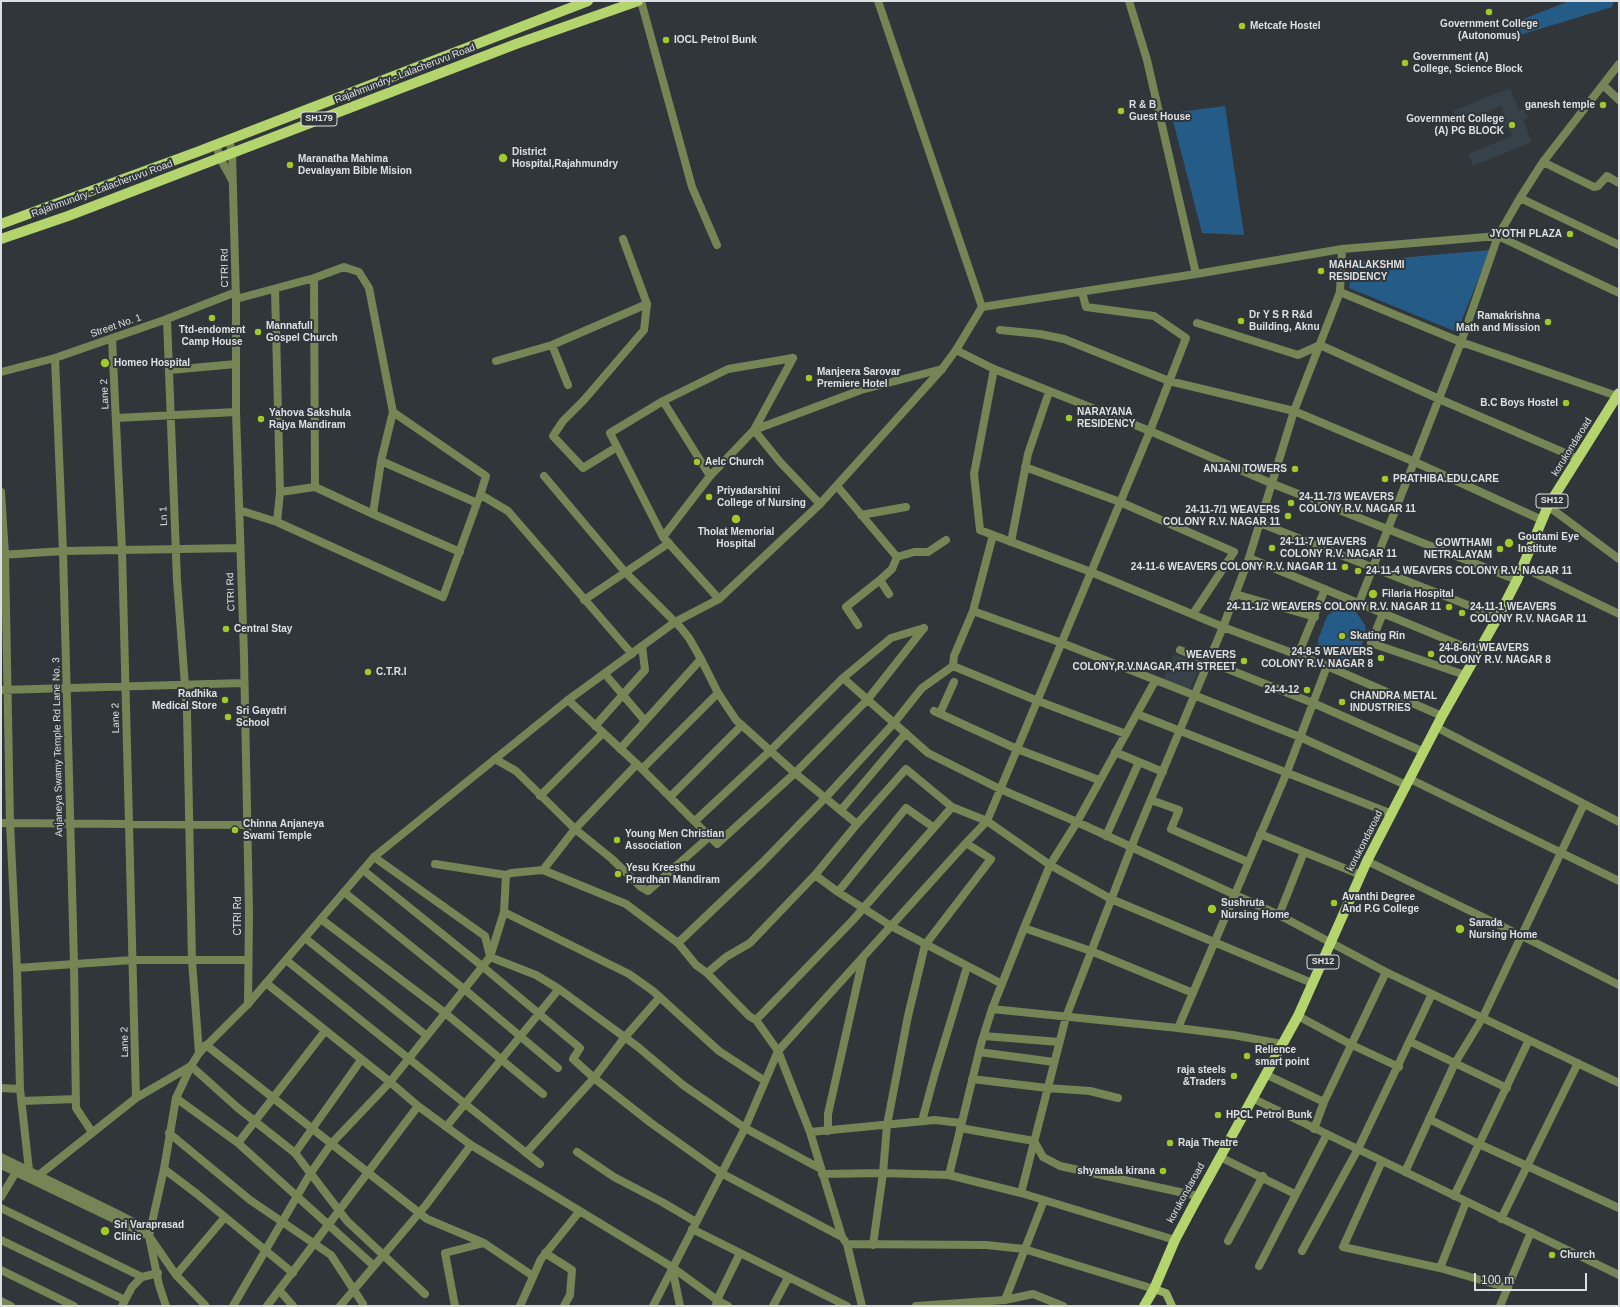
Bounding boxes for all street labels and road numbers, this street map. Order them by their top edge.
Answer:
street label: Rajahmundry - Lalacheruvu Road [333,42,477,106]
road number: SH179 [301,112,337,126]
street label: Rajahmundry - Lalacheruvu Road [30,158,174,220]
street label: CTRI Rd [219,248,231,288]
street label: Street No. 1 [89,312,143,340]
street label: Lane 2 [98,378,112,410]
street label: korukondaroad [1549,416,1595,478]
road number: SH12 [1536,494,1568,508]
street label: Ln 1 [158,506,170,526]
street label: CTRI Rd [224,572,238,612]
street label: Anjaneya Swamy Temple Rd Lane No. 3 [50,657,66,837]
street label: Lane 2 [110,703,122,733]
street label: korukondaroad [1345,809,1385,873]
street label: CTRI Rd [232,897,244,935]
road number: SH12 [1307,955,1339,969]
street label: Lane 2 [119,1027,131,1057]
street label: korukondaroad [1165,1161,1207,1225]

